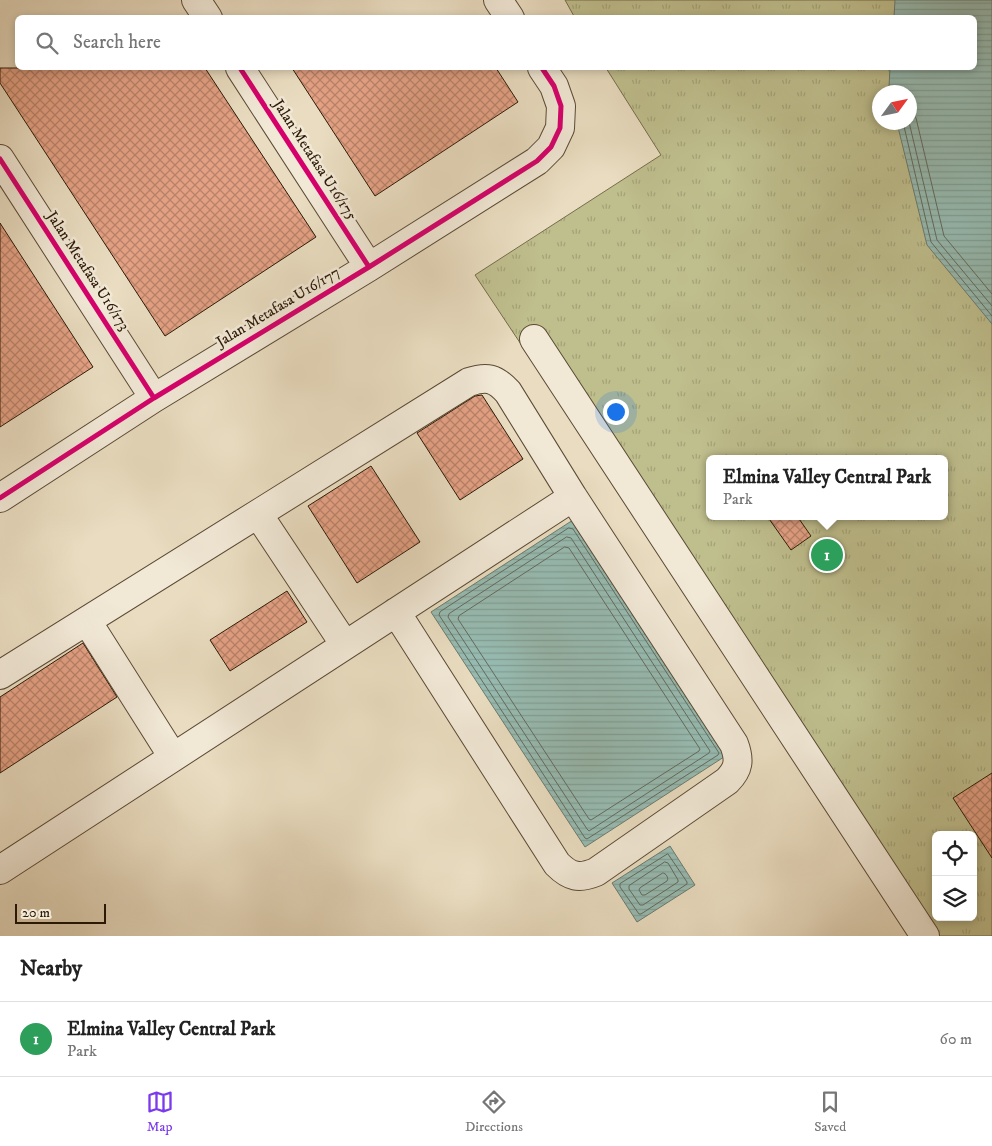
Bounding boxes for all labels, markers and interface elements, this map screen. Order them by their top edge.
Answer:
search box [15,15,977,70]
icon: search [33,29,61,57]
text: Search here [73,31,161,54]
north arrow [872,85,917,130]
street label: Jalan Metafasa U16/175 [268,94,361,224]
street label: Jalan Metafasa U16/173 [41,206,134,334]
street label: Jalan Metafasa U16/177 [211,263,343,352]
your location [603,399,629,425]
popup [706,455,948,520]
text: Elmina Valley Central Park [723,466,931,489]
text: Park [723,489,753,509]
pin: 1 [811,536,843,574]
map controls [932,831,977,921]
button: locate [932,831,977,876]
button: layers [932,876,977,921]
scale bar [15,901,106,924]
text: 20 m [22,904,50,922]
text: Nearby [20,956,82,982]
text: Elmina Valley Central Park [67,1018,275,1041]
text: 1 [33,1029,39,1049]
text: 60 m [940,1029,972,1049]
text: Park [67,1041,97,1061]
tab: Map [146,1088,174,1136]
tab: Directions [465,1088,523,1136]
tab: Saved [814,1088,846,1136]

